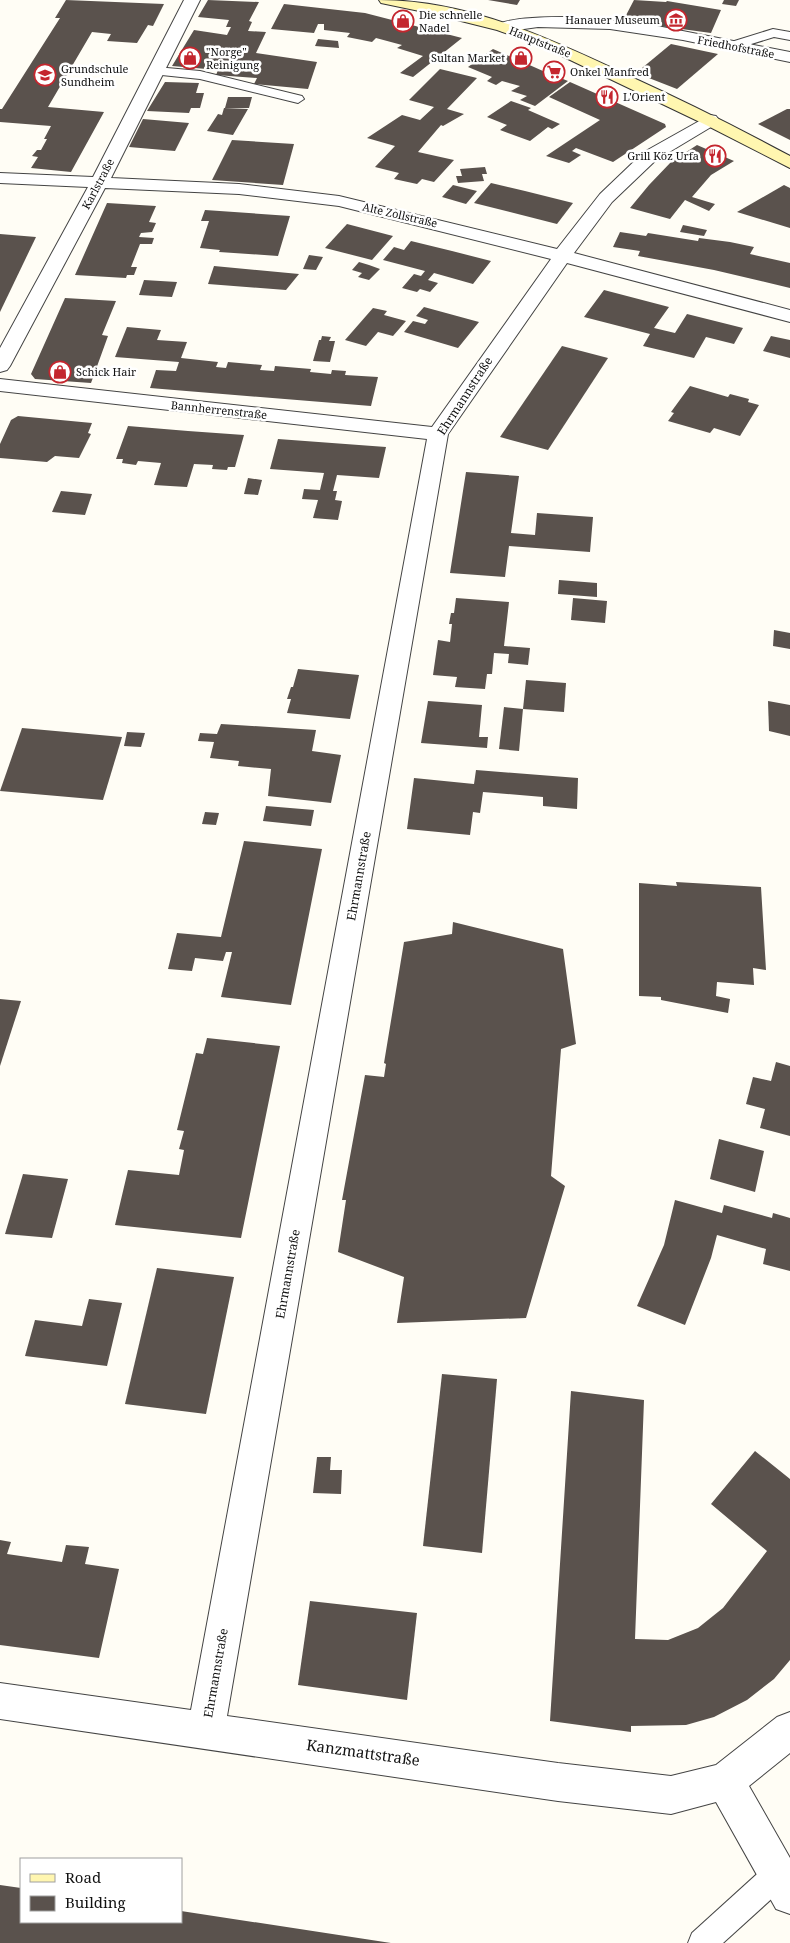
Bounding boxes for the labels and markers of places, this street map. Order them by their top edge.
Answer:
place label: Die schnelle Nadel [419,7,482,35]
museum icon: Hanauer Museum [664,8,688,32]
shop icon: Die schnelle Nadel [391,9,415,33]
place label: Hanauer Museum [565,12,661,27]
place label: "Norge" Reinigung [206,44,259,72]
shop icon: "Norge" Reinigung [178,46,202,70]
shop icon: Sultan Market [509,46,533,70]
place label: Sultan Market [431,50,505,65]
supermarket icon: Onkel Manfred [542,60,566,84]
place label: Grundschule Sundheim [61,61,129,89]
school or university icon: Grundschule Sundheim [33,63,57,87]
place label: Onkel Manfred [570,64,649,79]
restaurant icon: L'Orient [595,85,619,109]
place label: L'Orient [623,89,665,104]
restaurant icon: Grill Köz Urfa [703,144,727,168]
place label: Grill Köz Urfa [627,148,699,163]
shop icon: Schick Hair [48,360,72,384]
place label: Schick Hair [76,364,137,379]

